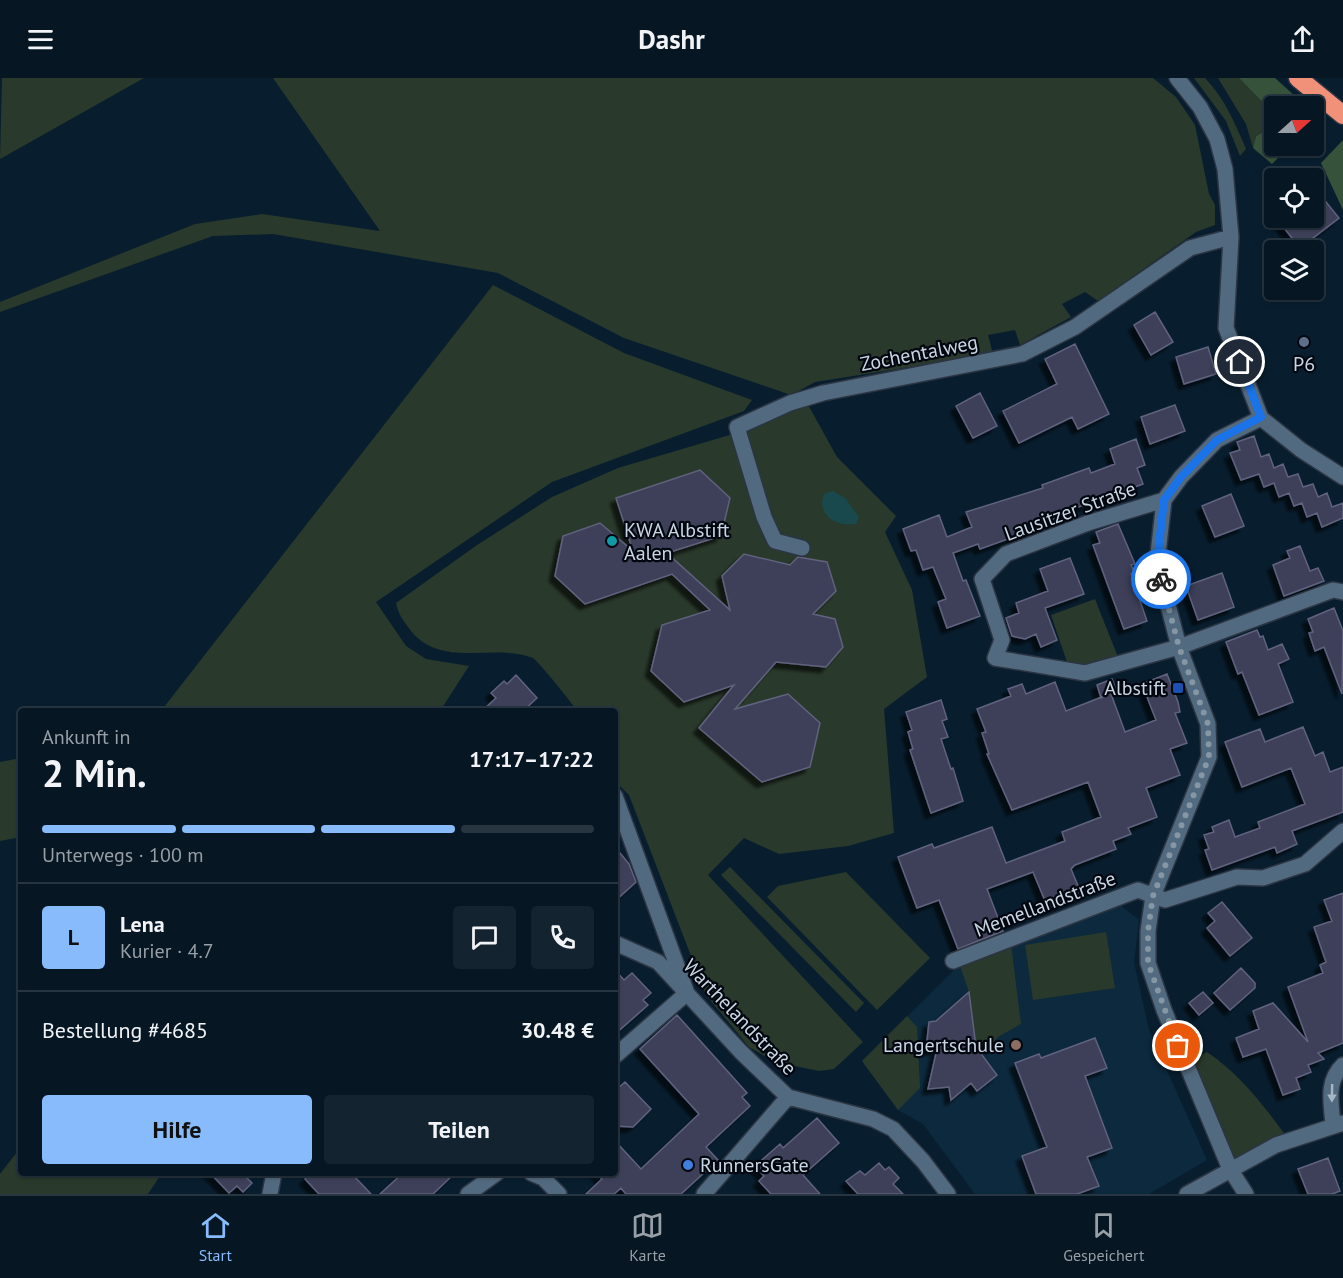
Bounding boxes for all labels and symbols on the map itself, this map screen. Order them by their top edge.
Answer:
north arrow [1264,96,1324,156]
street label: Zochentalweg [858,329,980,377]
marker: P6 [1297,335,1311,349]
pin [1214,336,1265,387]
place label: P6 [1293,351,1315,377]
street label: Lausitzer Straße [1001,475,1139,547]
place label: KWA Albstift Aalen [624,517,730,566]
marker: KWA Albstift Aalen [605,534,619,548]
courier [1131,549,1191,609]
place label: Albstift [1104,675,1166,701]
marker: Albstift [1171,681,1185,695]
street label: Memellandstraße [971,865,1119,943]
street label: Warthelandstraße [678,953,802,1081]
pin [1152,1020,1203,1071]
place label: Langertschule [883,1032,1004,1058]
marker: Langertschule [1009,1038,1023,1052]
one-way arrow [1327,1083,1336,1102]
place label: RunnersGate [700,1152,809,1178]
marker: RunnersGate [681,1158,695,1172]

